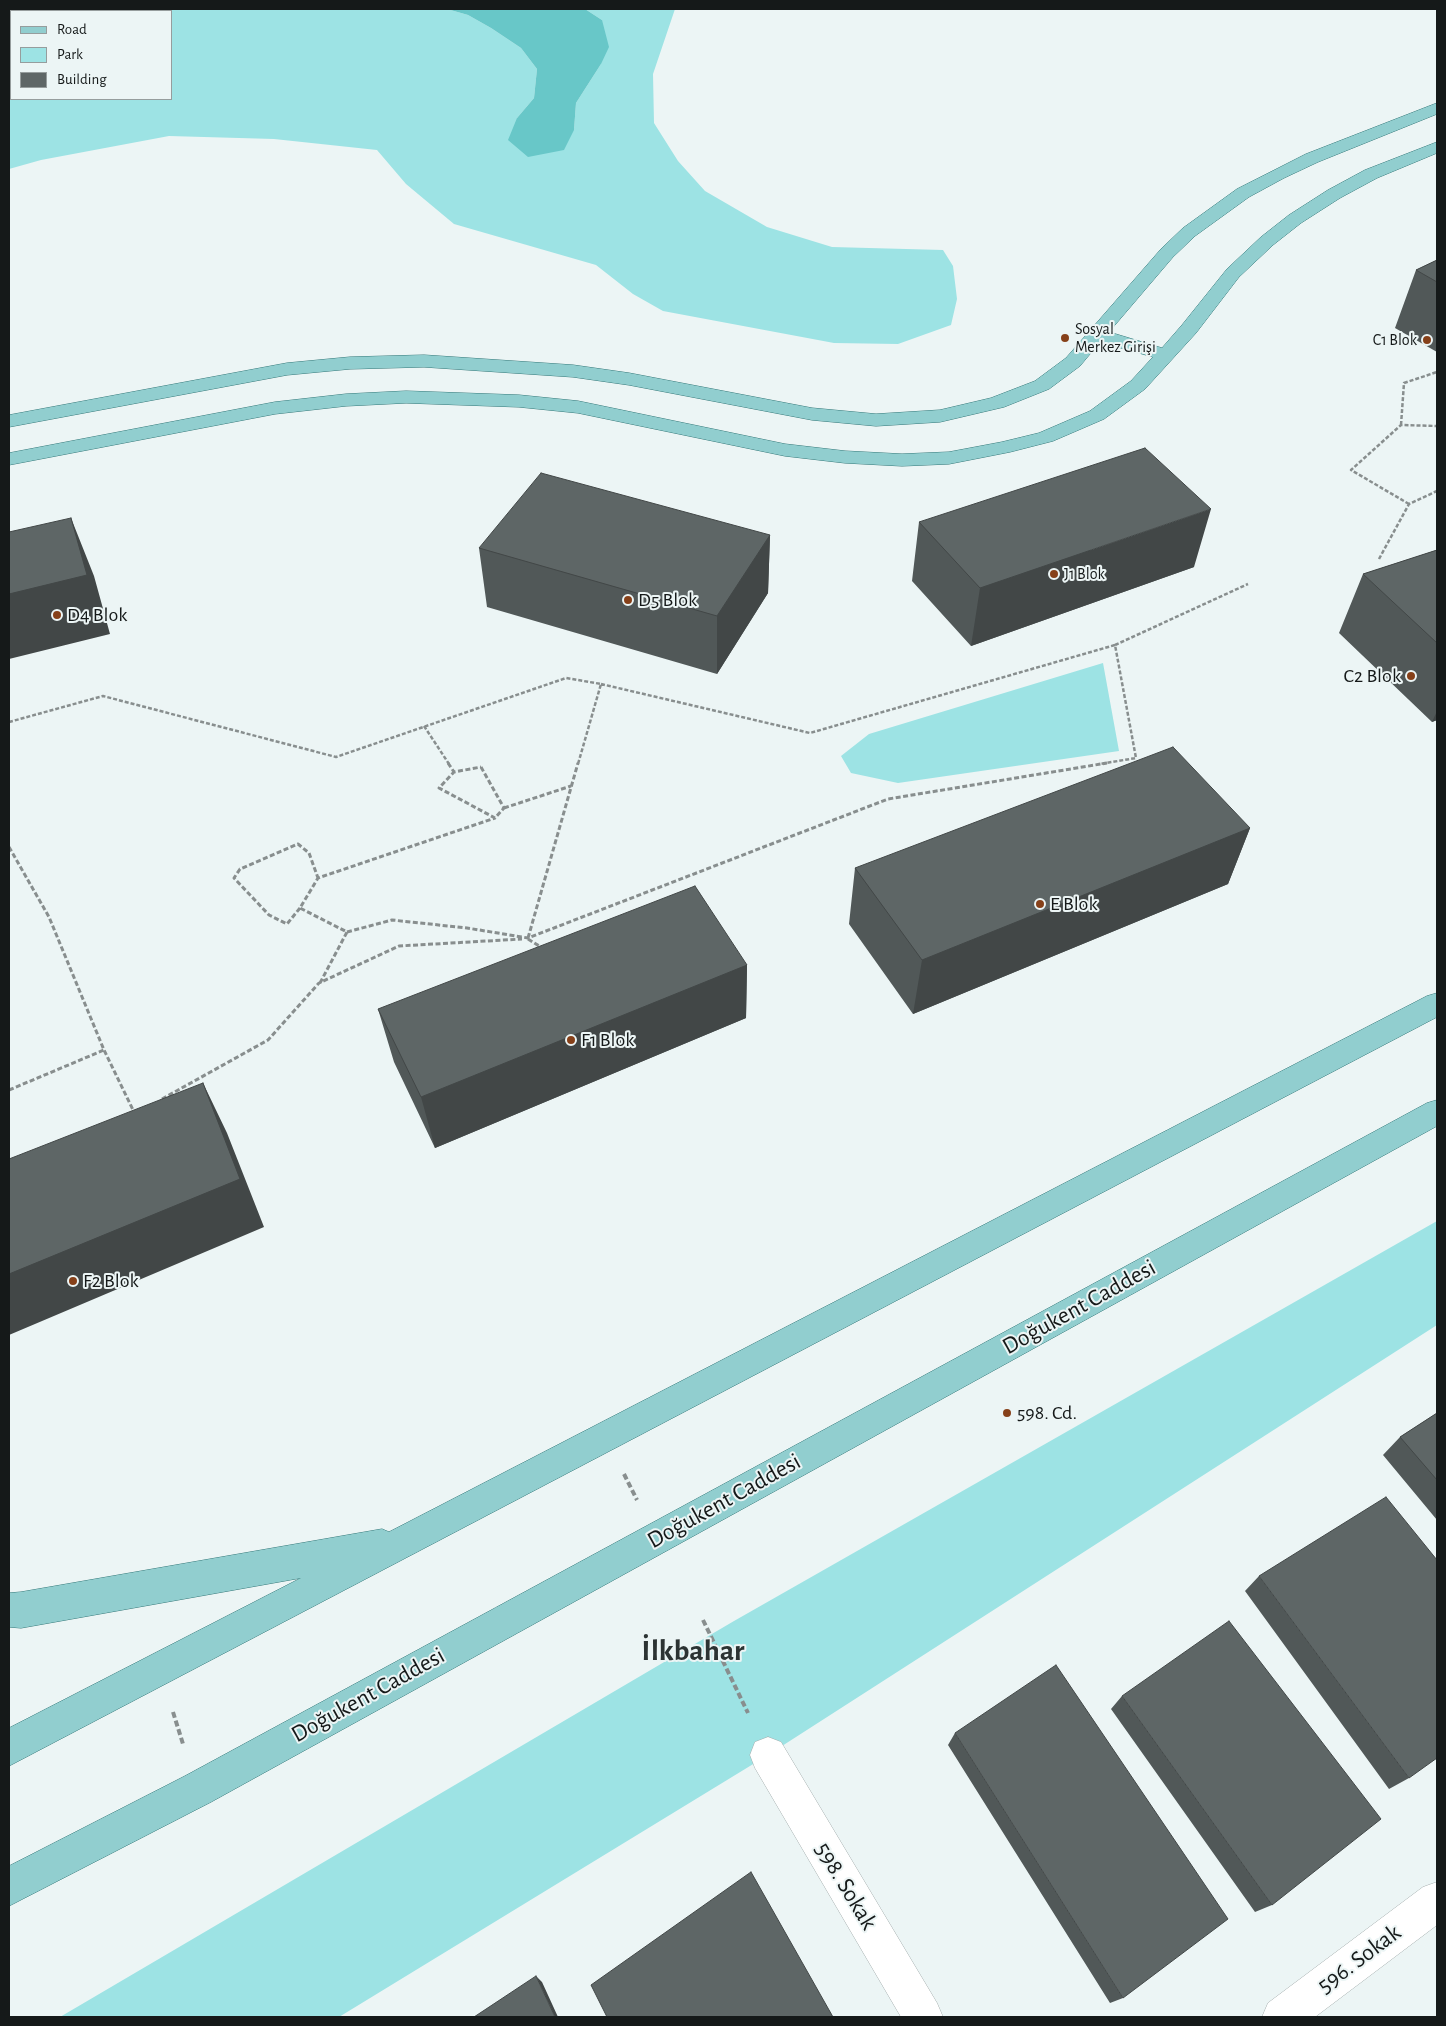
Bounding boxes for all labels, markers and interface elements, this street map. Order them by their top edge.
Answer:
legend [10,10,172,100]
text: Road [57,22,87,37]
text: Park [57,47,83,62]
text: Building [57,72,107,87]
place label: Sosyal Merkez Girişi [1075,319,1156,357]
place label: C1 Blok [1373,330,1417,350]
marker: Sosyal Merkez Girişi [1059,332,1071,344]
marker: C1 Blok [1421,334,1433,346]
place label: J1 Blok [1064,564,1105,584]
marker: J1 Blok [1048,568,1060,580]
place label: D5 Blok [638,588,697,612]
marker: D5 Blok [622,594,634,606]
place label: D4 Blok [67,603,127,627]
marker: D4 Blok [51,609,63,621]
place label: C2 Blok [1344,664,1401,688]
marker: C2 Blok [1405,670,1417,682]
place label: E Blok [1050,892,1098,916]
marker: E Blok [1034,898,1046,910]
place label: F1 Blok [581,1028,634,1052]
marker: F1 Blok [565,1034,577,1046]
street label: Doğukent Caddesi [997,1253,1161,1361]
place label: F2 Blok [83,1269,139,1293]
marker: F2 Blok [67,1275,79,1287]
place label: 598. Cd. [1017,1401,1077,1425]
marker: 598. Cd. [1001,1407,1013,1419]
street label: Doğukent Caddesi [642,1447,806,1555]
district label: İlkbahar [642,1633,744,1669]
street label: Doğukent Caddesi [286,1641,450,1749]
street label: 598. Sokak [809,1837,883,1935]
street label: 596. Sokak [1312,1918,1406,2000]

